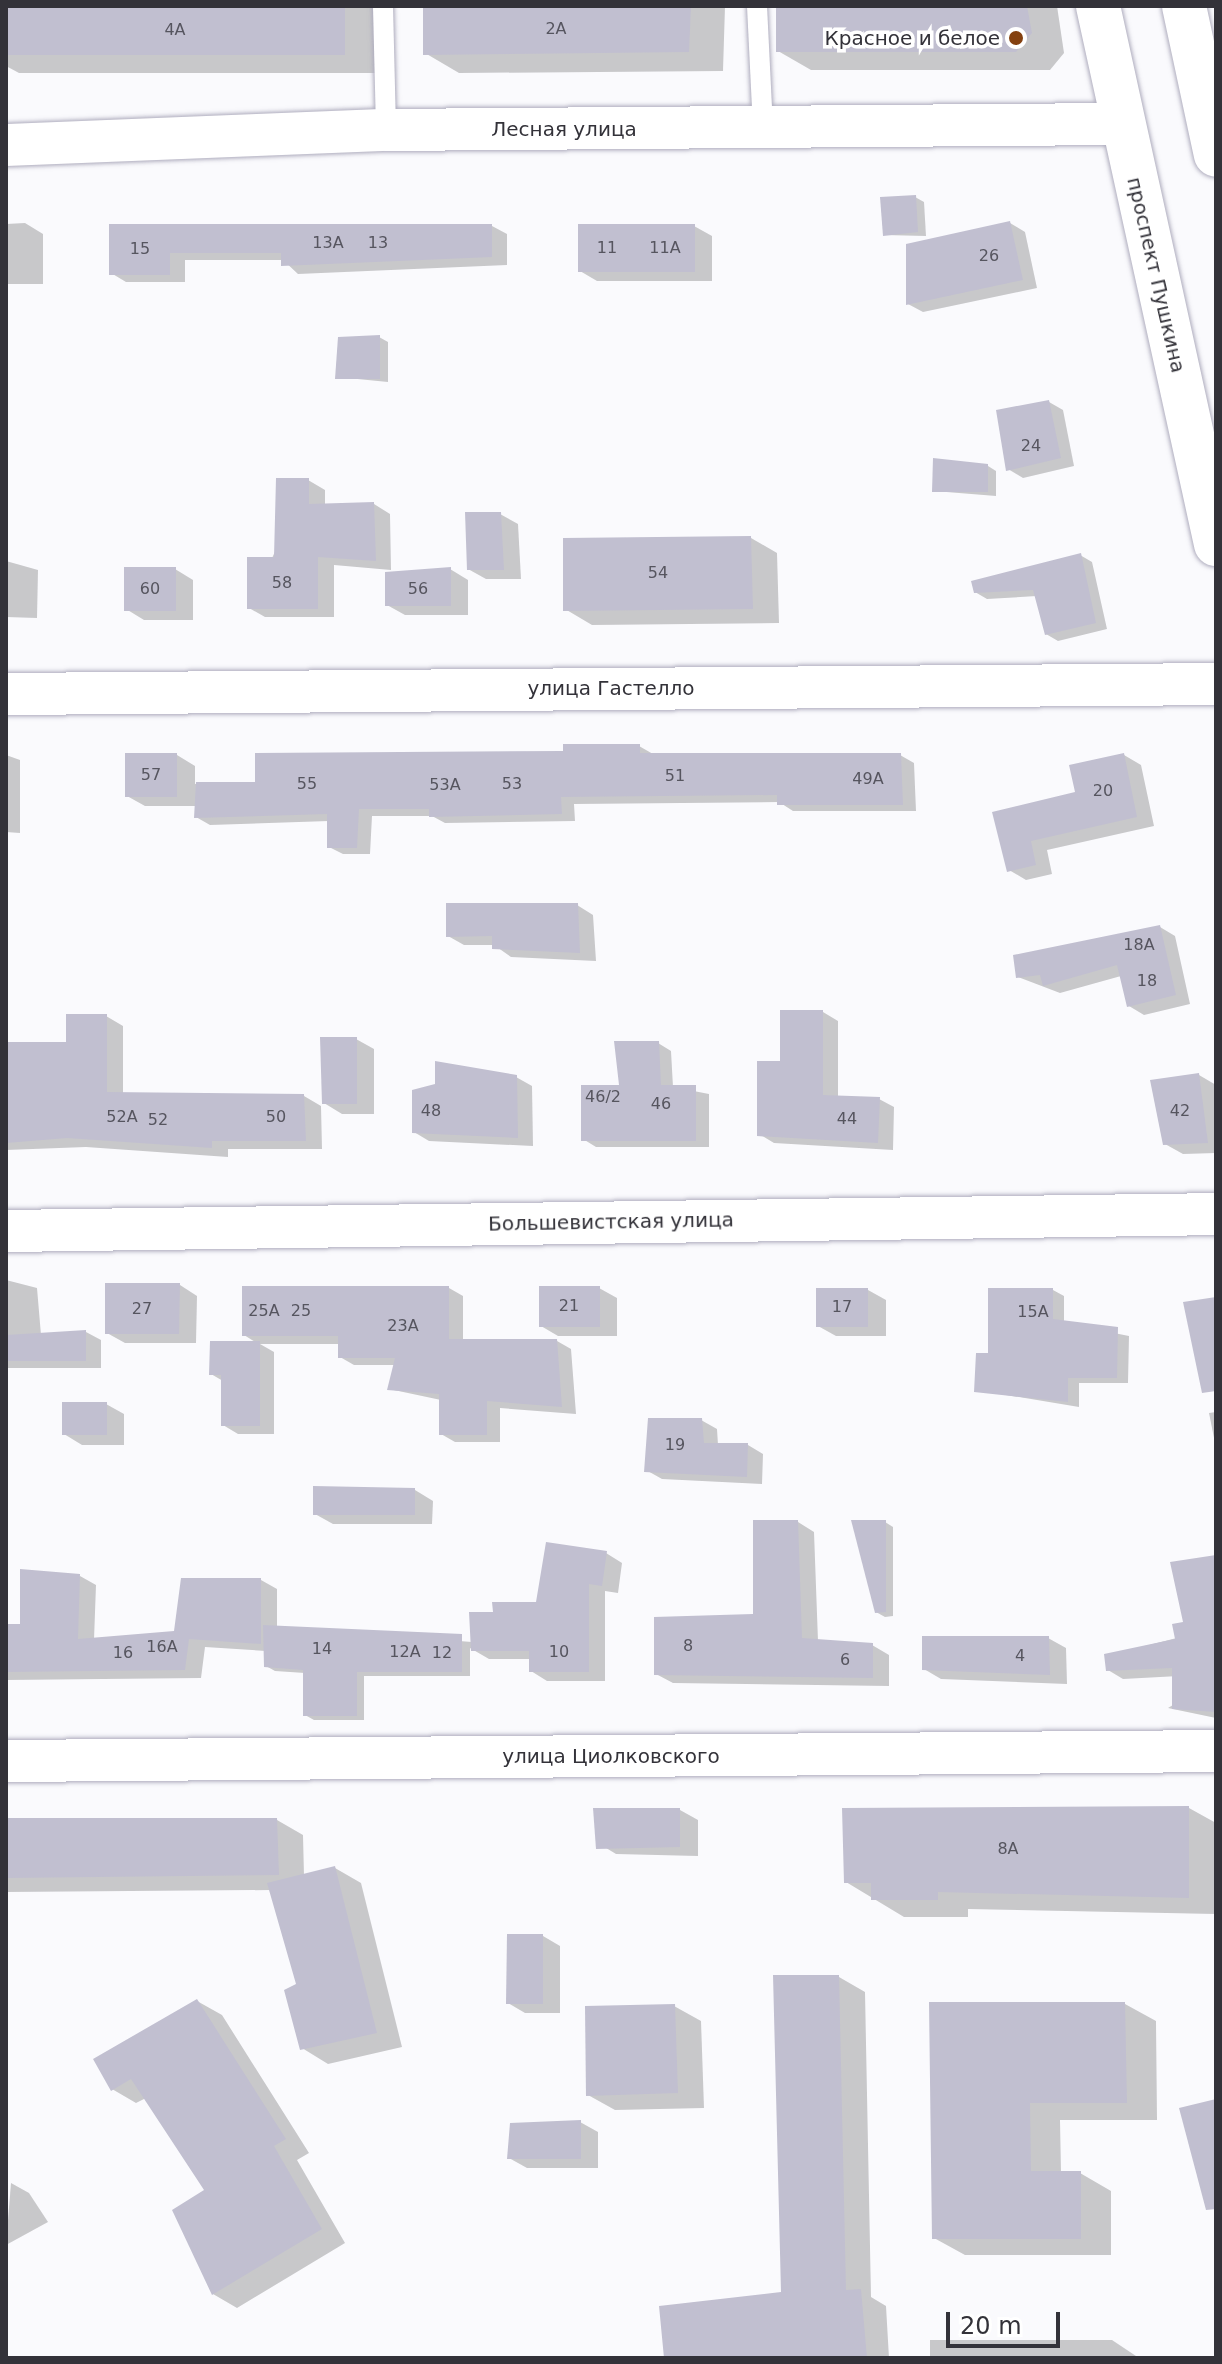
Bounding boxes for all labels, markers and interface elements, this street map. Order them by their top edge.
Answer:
house number: 2А [545,19,567,39]
house number: 4А [164,20,186,40]
place label: Красное и белое [825,26,1000,50]
marker: Красное и белое [1007,29,1025,47]
street label: Лесная улица [491,117,637,141]
street label: проспект Пушкина [1122,175,1190,375]
house number: 13А [312,233,344,253]
house number: 13 [368,233,388,253]
house number: 11 [597,238,617,258]
house number: 11А [649,238,681,258]
house number: 15 [130,239,150,259]
house number: 26 [979,246,999,266]
house number: 24 [1021,436,1041,456]
house number: 54 [648,563,668,583]
house number: 58 [272,573,292,593]
house number: 60 [140,579,160,599]
house number: 56 [408,579,428,599]
street label: улица Гастелло [527,676,695,700]
house number: 57 [141,765,161,785]
house number: 51 [665,766,685,786]
house number: 49А [852,769,884,789]
house number: 55 [297,774,317,794]
house number: 53 [502,774,522,794]
house number: 53А [429,775,461,795]
house number: 20 [1093,781,1113,801]
house number: 18А [1123,935,1155,955]
house number: 18 [1137,971,1157,991]
house number: 46/2 [585,1087,621,1107]
house number: 46 [651,1094,671,1114]
house number: 48 [421,1101,441,1121]
house number: 42 [1170,1101,1190,1121]
house number: 52А [106,1107,138,1127]
house number: 50 [266,1107,286,1127]
house number: 44 [837,1109,857,1129]
house number: 52 [148,1110,168,1130]
street label: Большевистская улица [488,1208,734,1236]
house number: 21 [559,1296,579,1316]
house number: 17 [832,1297,852,1317]
house number: 27 [132,1299,152,1319]
house number: 25А [248,1301,280,1321]
house number: 25 [291,1301,311,1321]
house number: 15А [1017,1302,1049,1322]
house number: 23А [387,1316,419,1336]
house number: 19 [665,1435,685,1455]
house number: 8 [683,1636,693,1656]
house number: 16А [146,1637,178,1657]
house number: 14 [312,1639,332,1659]
house number: 12А [389,1642,421,1662]
house number: 10 [549,1642,569,1662]
house number: 16 [113,1643,133,1663]
house number: 12 [432,1643,452,1663]
house number: 4 [1015,1646,1025,1666]
house number: 6 [840,1650,850,1670]
street label: улица Циолковского [502,1744,720,1768]
house number: 8А [997,1839,1019,1859]
scale bar [950,2296,1064,2346]
text: 20 m [960,2312,1022,2340]

